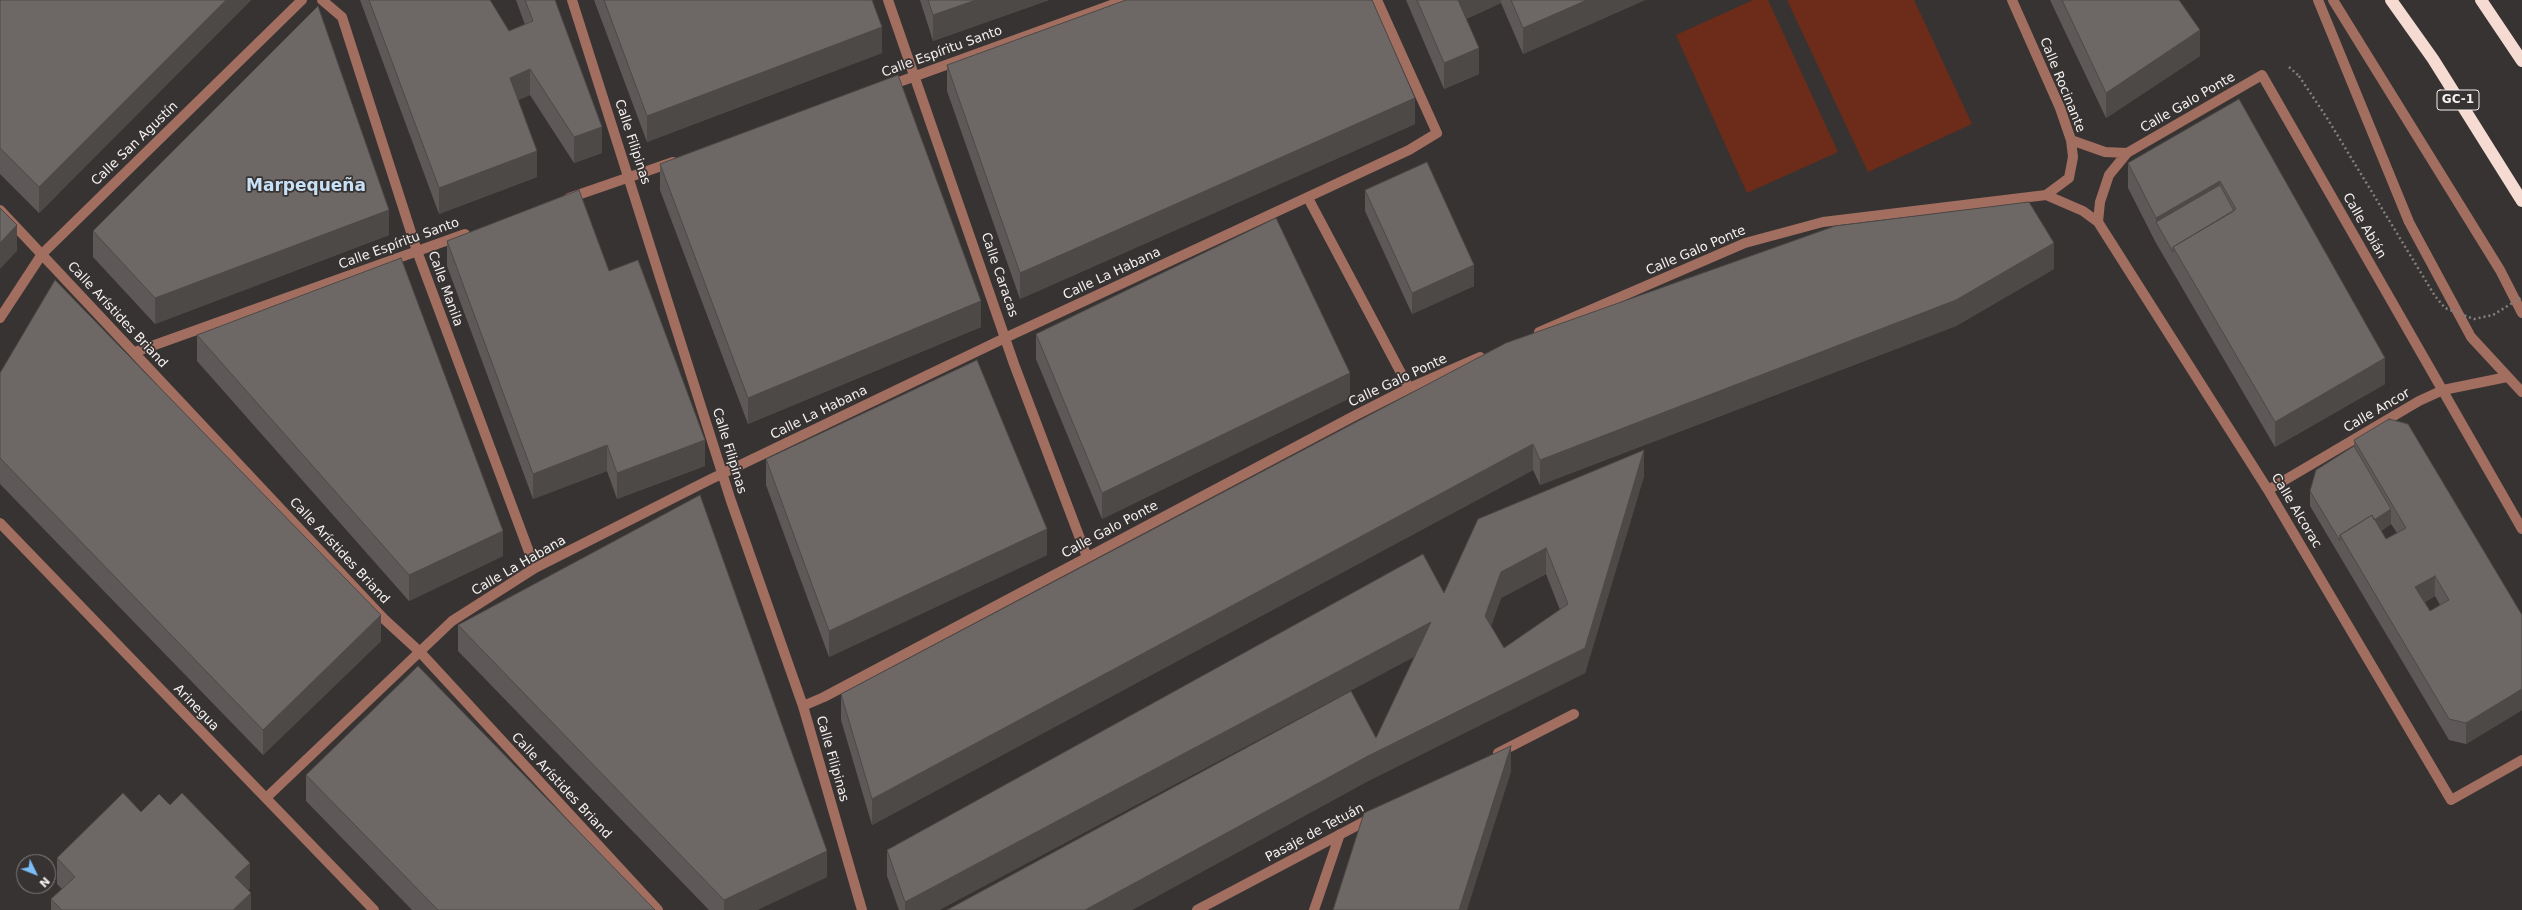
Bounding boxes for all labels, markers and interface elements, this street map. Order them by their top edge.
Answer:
street label: Calle Espíritu Santo [880,23,1004,81]
street label: Calle Rocinante [2036,35,2088,135]
street label: Calle Galo Ponte [2138,70,2238,136]
road number: GC-1 [2437,90,2479,110]
street label: Calle Filipinas [611,97,653,187]
street label: Calle San Agustín [89,99,181,189]
district label: Marpequeña [246,177,366,197]
street label: Calle Abián [2339,190,2389,262]
street label: Calle Espíritu Santo [337,215,461,273]
street label: Calle Galo Ponte [1644,223,1748,279]
street label: Calle Caracas [977,231,1021,319]
street label: Calle La Habana [1061,245,1163,303]
street label: Calle Manila [424,249,466,329]
street label: Calle Arístides Briand [64,259,170,371]
street label: Calle Galo Ponte [1346,351,1450,411]
street label: Calle La Habana [768,383,870,443]
street label: Calle Ancor [2341,386,2413,436]
street label: Calle Filipinas [709,406,749,496]
street label: Calle Alcorac [2268,471,2324,551]
street label: Calle Arístides Briand [286,495,392,607]
street label: Calle Galo Ponte [1059,498,1161,562]
street label: Calle La Habana [469,533,569,599]
street label: Arinegua [170,682,222,734]
street label: Calle Filipinas [812,714,852,804]
street label: Calle Arístides Briand [508,730,614,842]
street label: Pasaje de Tetuán [1263,800,1367,866]
north arrow [16,854,56,894]
text: N [37,874,52,890]

